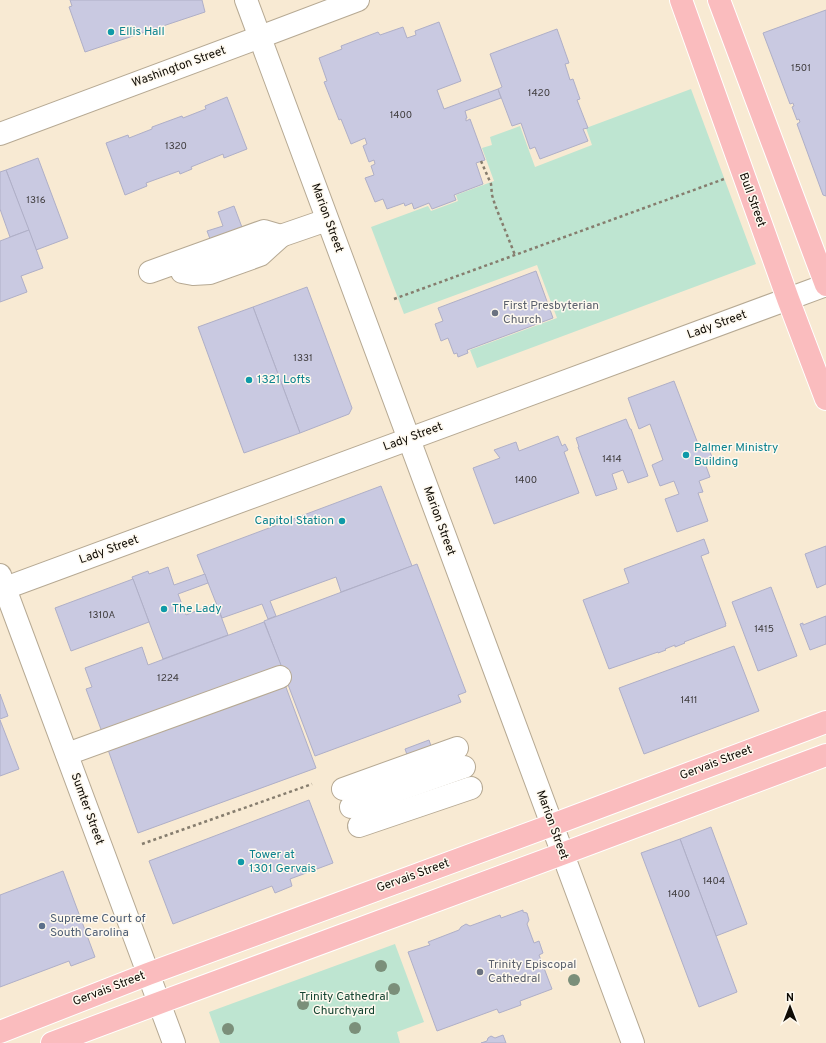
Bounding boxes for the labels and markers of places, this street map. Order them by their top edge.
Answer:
place label: Ellis Hall [119,24,165,40]
marker: Ellis Hall [106,27,116,37]
place label: First Presbyterian Church [503,298,599,328]
marker: First Presbyterian Church [490,308,500,318]
place label: 1321 Lofts [257,372,311,388]
marker: 1321 Lofts [244,375,254,385]
place label: Palmer Ministry Building [694,440,778,470]
marker: Palmer Ministry Building [681,450,691,460]
place label: Capitol Station [255,513,334,529]
marker: Capitol Station [337,516,347,526]
place label: The Lady [172,601,222,617]
marker: The Lady [159,604,169,614]
place label: Tower at 1301 Gervais [249,847,316,877]
marker: Tower at 1301 Gervais [236,857,246,867]
place label: Supreme Court of South Carolina [50,911,145,941]
marker: Supreme Court of South Carolina [37,921,47,931]
place label: Trinity Episcopal Cathedral [488,957,577,987]
marker: Trinity Episcopal Cathedral [475,967,485,977]

